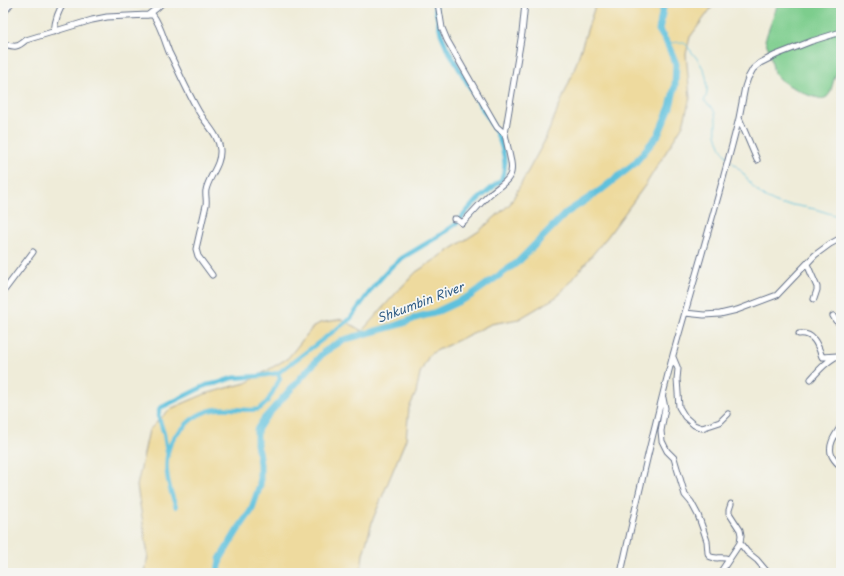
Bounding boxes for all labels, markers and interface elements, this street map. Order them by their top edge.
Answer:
water label: Shkumbin River [374,277,467,327]

